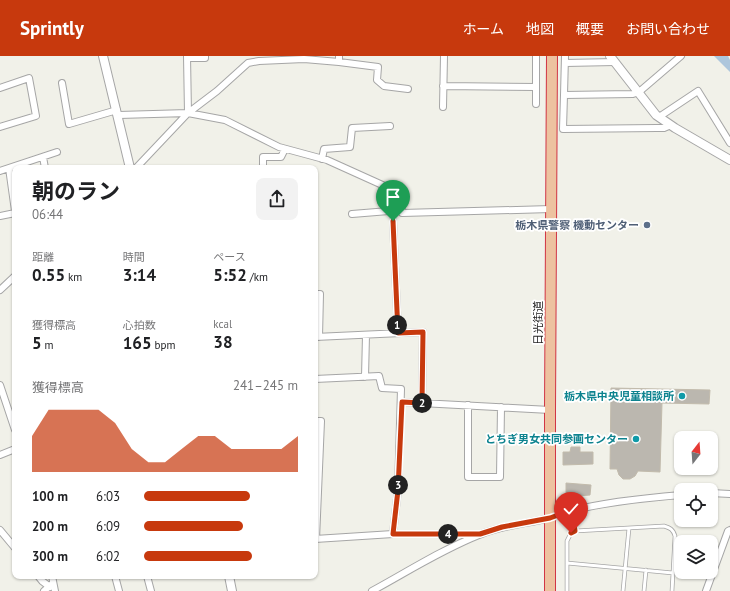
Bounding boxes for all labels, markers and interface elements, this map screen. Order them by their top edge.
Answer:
text: Sprintly [20,16,84,40]
text: ホーム [462,20,504,38]
text: 地図 [526,20,554,38]
text: 概要 [576,20,604,38]
text: お問い合わせ [626,20,710,38]
text: 朝のラン [32,177,120,205]
button: share [256,178,298,220]
pin [376,180,410,221]
icon: arrive [382,186,404,208]
text: 06:44 [32,206,63,223]
place label: 栃木県警察 機動センター [515,218,639,232]
marker: 栃木県警察 機動センター [642,220,652,230]
text: 距離 [32,250,54,264]
text: 時間 [123,250,145,264]
text: ペース [213,250,246,264]
text: 0.55 [32,264,65,286]
text: 3:14 [123,264,156,286]
text: 5:52 [213,264,247,286]
text: km [65,270,82,284]
text: /km [247,270,268,284]
street label: 日光街道 [531,301,545,345]
pin: 1 [387,315,407,335]
text: kcal [213,317,232,331]
text: 獲得標高 [32,318,76,332]
text: 心拍数 [123,318,156,332]
text: 1 [394,318,400,332]
text: 38 [213,331,233,353]
text: 5 [32,332,42,354]
text: 165 [123,332,152,354]
text: m [42,338,54,352]
text: bpm [152,338,175,352]
text: 241–245 m [233,377,298,394]
text: 獲得標高 [32,379,84,396]
place label: 栃木県中央児童相談所 [564,389,674,403]
marker: 栃木県中央児童相談所 [677,391,687,401]
pin: 2 [412,393,432,413]
text: 2 [419,396,425,410]
north arrow [674,431,718,475]
map controls [674,431,718,579]
place label: とちぎ男女共同参画センター [485,432,628,446]
marker: とちぎ男女共同参画センター [631,434,641,444]
pin: 3 [388,475,408,495]
text: 3 [395,478,401,492]
button: locate [674,483,718,527]
text: 100 m [32,488,68,505]
text: 6:03 [96,488,120,505]
pin [554,492,588,533]
icon: check [560,498,582,520]
text: 200 m [32,518,68,535]
text: 6:09 [96,518,120,535]
pin: 4 [438,524,458,544]
text: 4 [445,527,451,541]
button: layers [674,535,718,579]
text: 300 m [32,548,68,565]
text: 6:02 [96,548,120,565]

